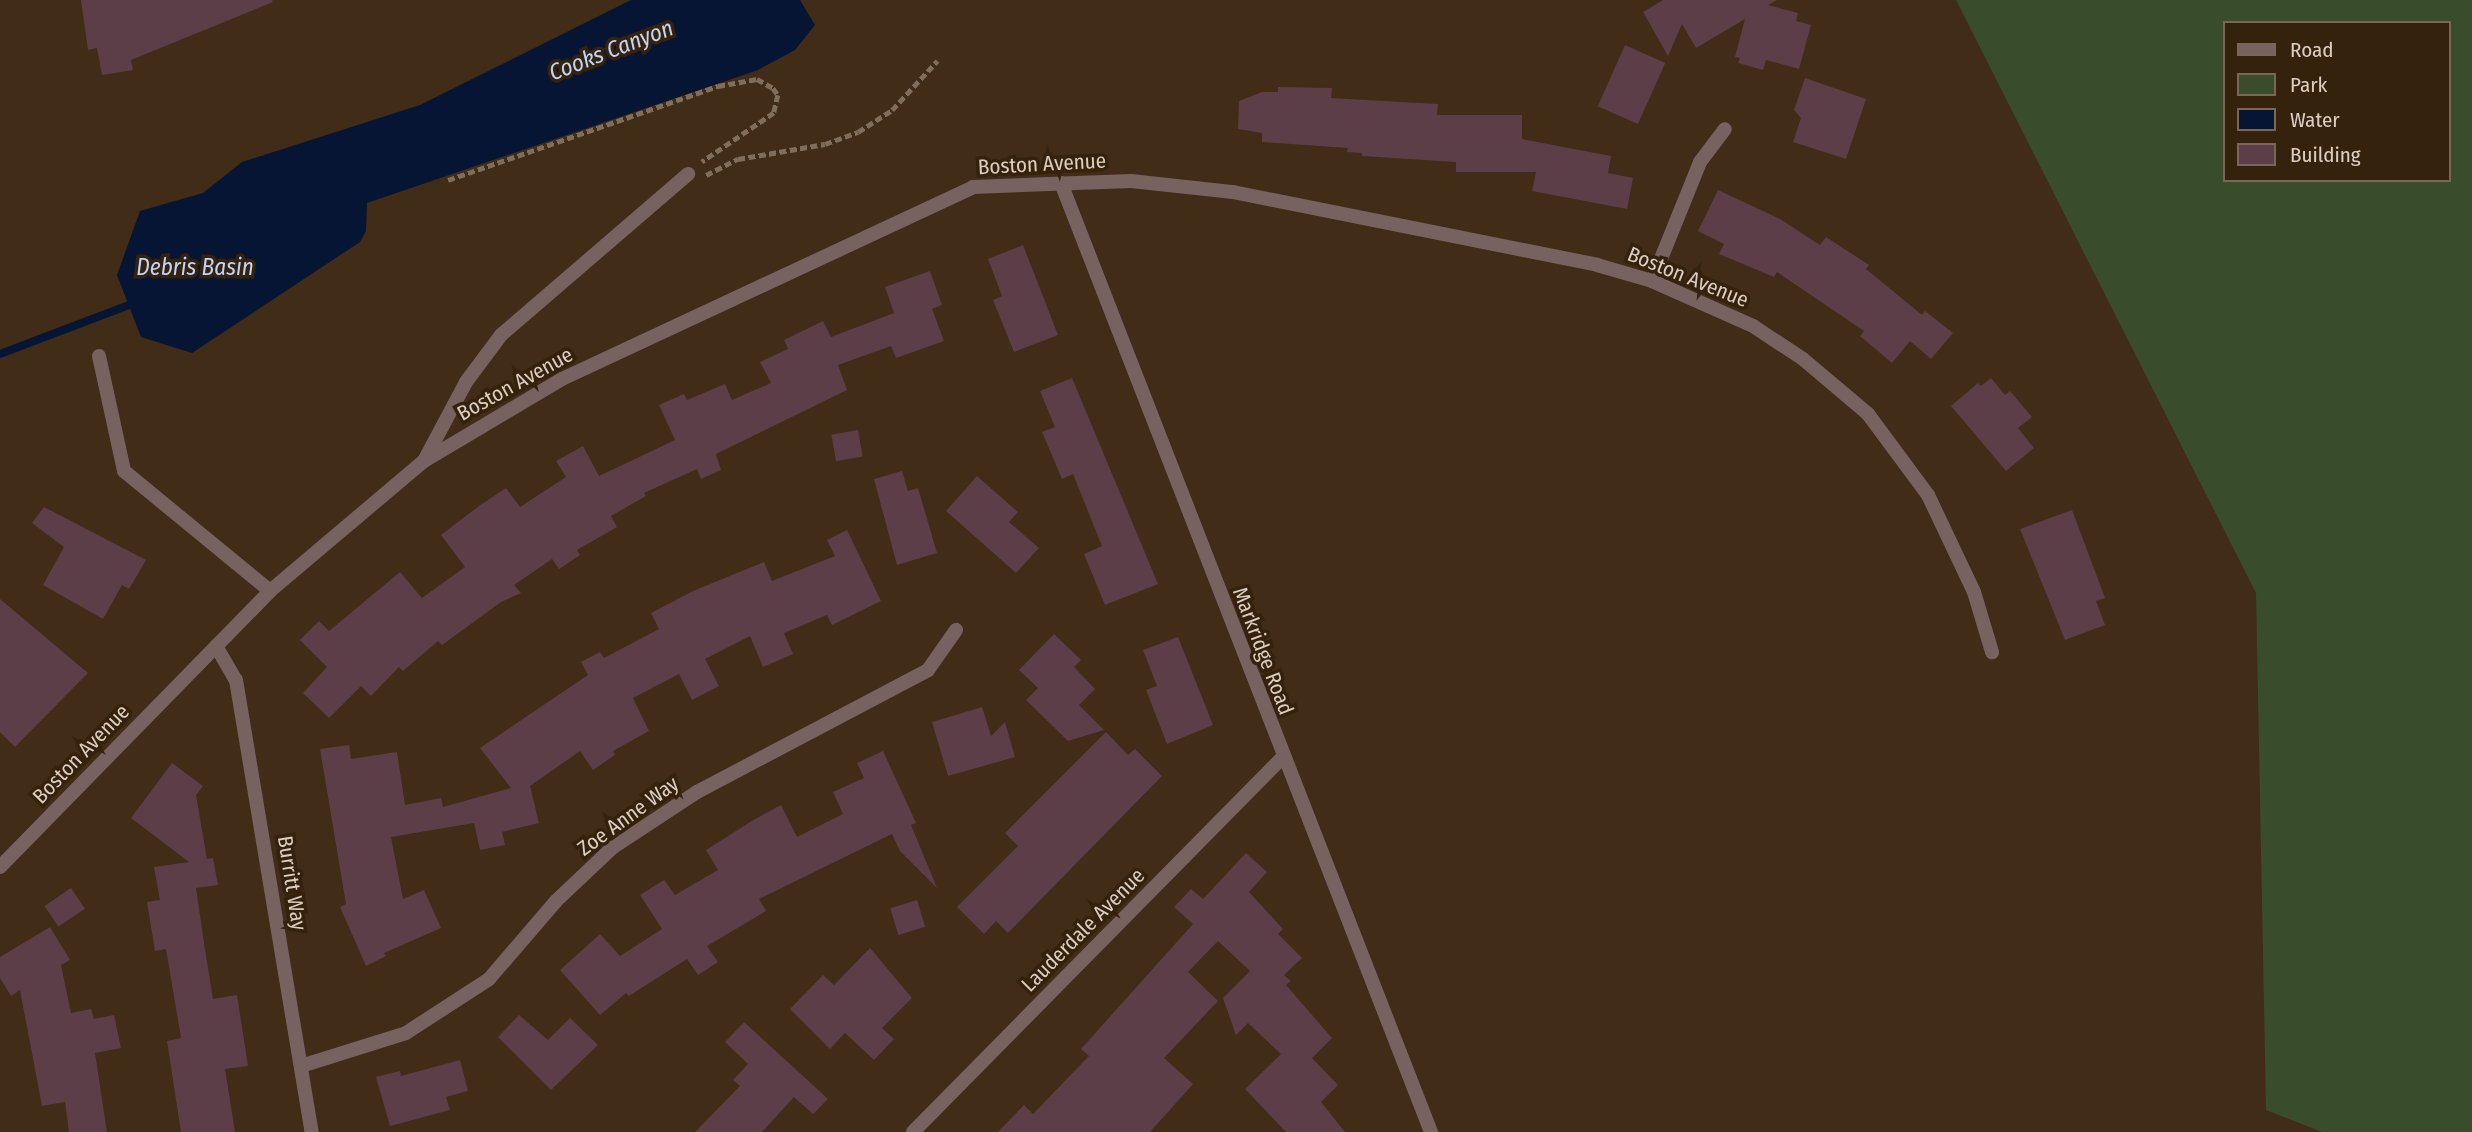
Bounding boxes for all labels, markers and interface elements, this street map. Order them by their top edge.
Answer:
water label: Cooks Canyon [545,14,677,86]
legend [2224,21,2451,182]
text: Road [2290,37,2334,63]
text: Park [2290,72,2327,98]
text: Water [2290,107,2340,133]
text: Building [2290,142,2361,168]
street label: Boston Avenue [977,148,1107,180]
street label: Boston Avenue [1624,241,1752,313]
water label: Debris Basin [136,253,254,281]
street label: Boston Avenue [453,342,577,426]
street label: Markridge Road [1227,584,1299,718]
street label: Boston Avenue [27,699,135,809]
street label: Zoe Anne Way [573,771,683,861]
street label: Burritt Way [272,834,312,932]
street label: Lauderdale Avenue [1016,863,1150,997]

